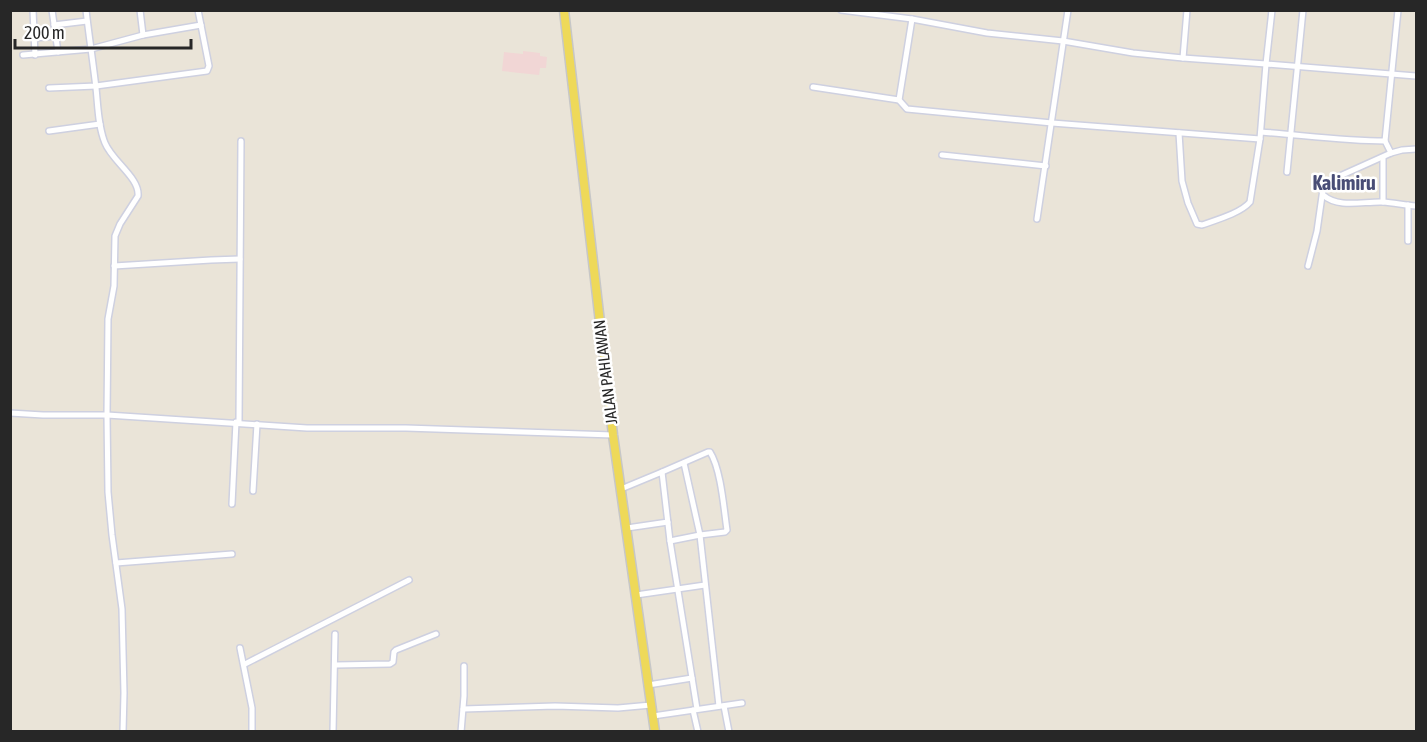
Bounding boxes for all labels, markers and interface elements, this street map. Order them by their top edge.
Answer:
scale bar [15,12,190,50]
text: 200 m [24,22,65,43]
district label: Kalimiru [1312,171,1376,194]
street label: JALAN PAHLAWAN [590,319,620,425]

